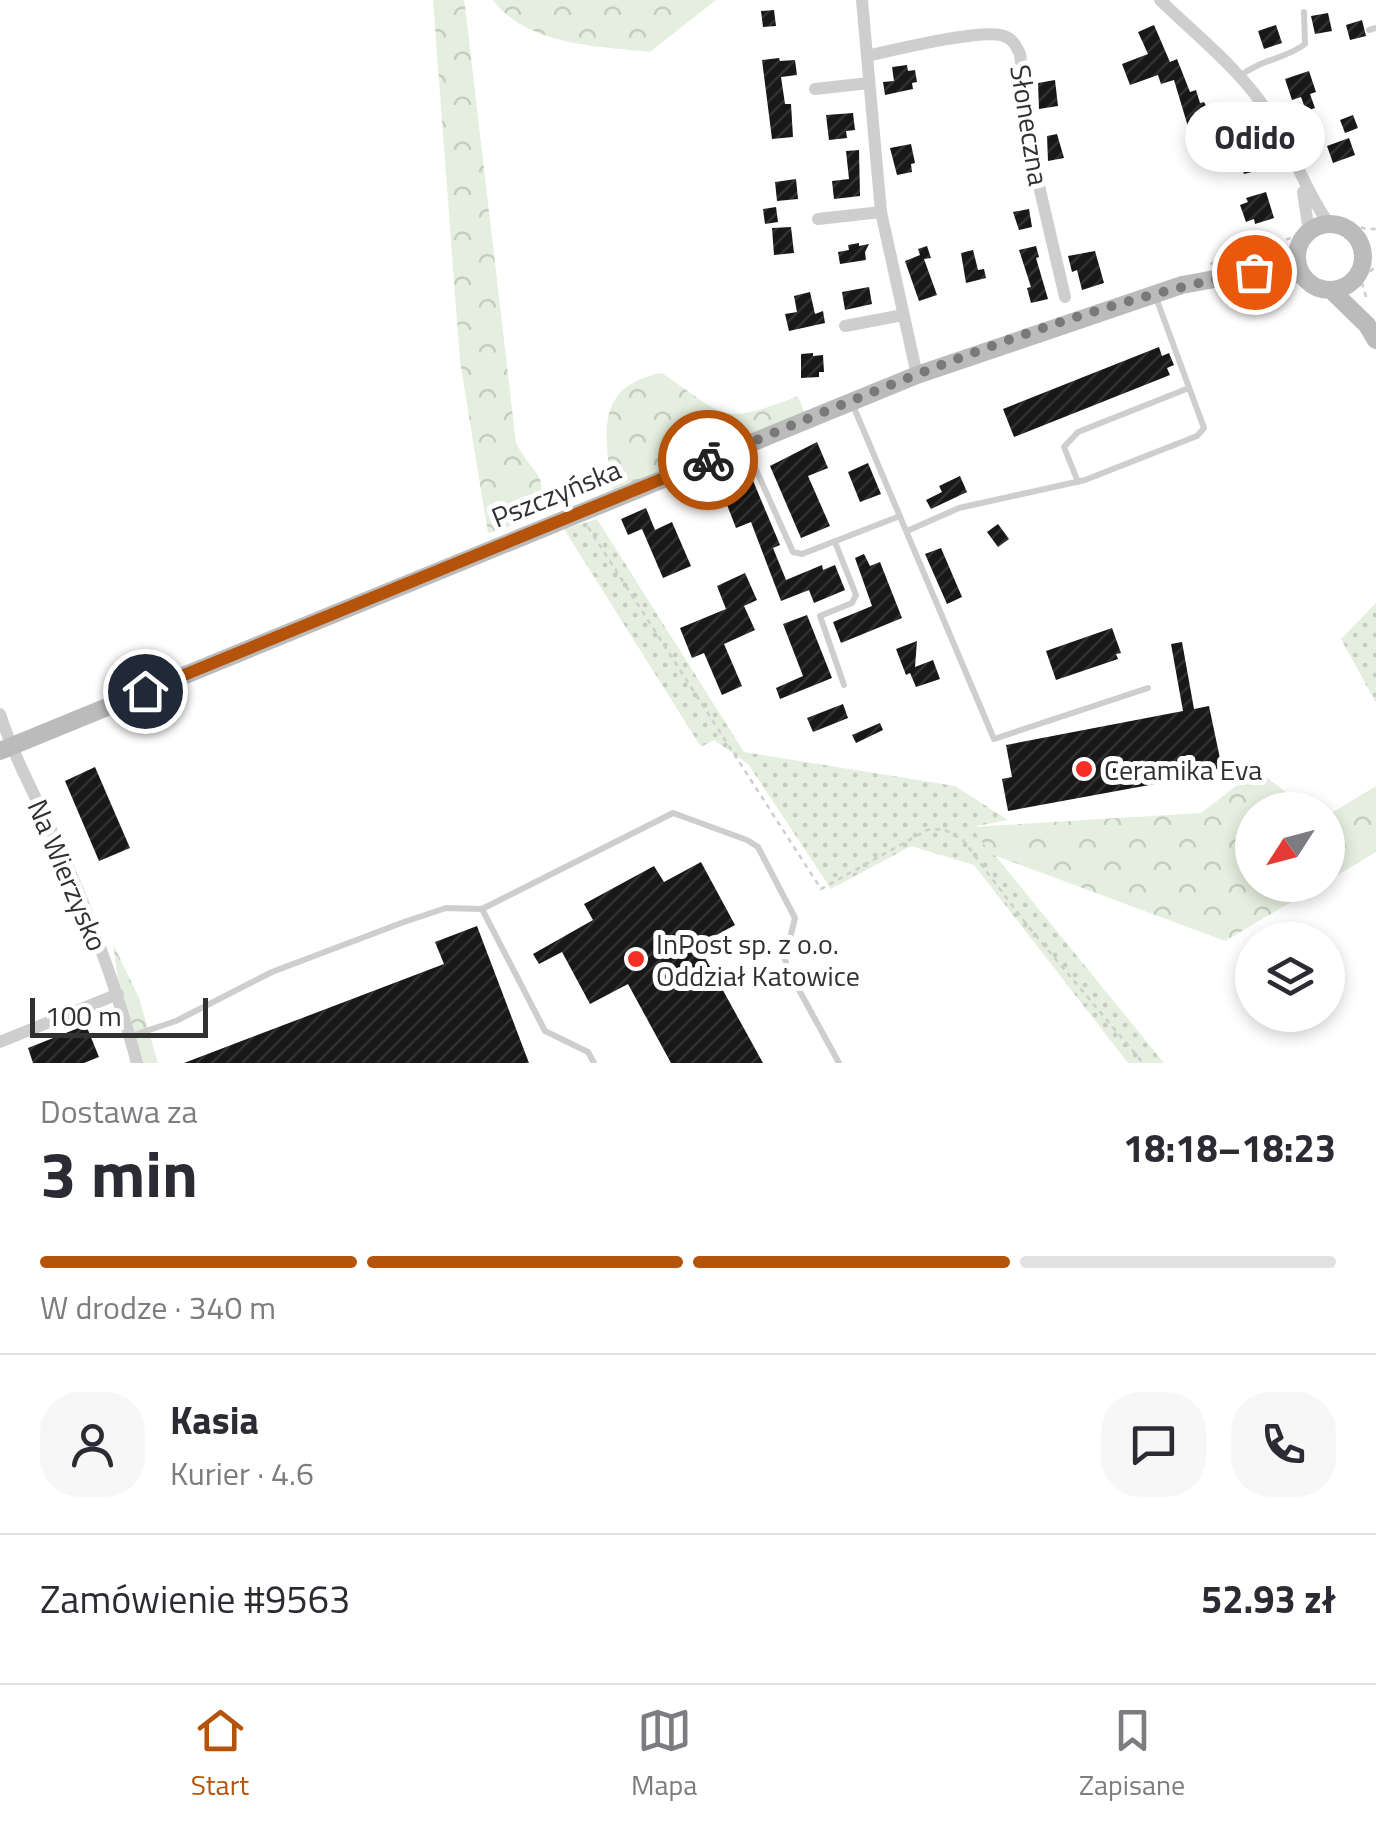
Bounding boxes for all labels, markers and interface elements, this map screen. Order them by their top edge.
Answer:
street label: Słoneczna [999,61,1061,189]
callout: Odido [1184,102,1324,172]
text: Odido [1214,113,1296,161]
pin [1212,230,1297,315]
icon: bag [1227,245,1282,300]
courier [658,410,758,510]
icon: bike [681,433,736,488]
street label: Pszczyńska [485,448,627,538]
pin [103,649,188,734]
icon: home [118,664,173,719]
place label: Ceramika Eva [1104,748,1262,791]
marker: Ceramika Eva [1073,758,1095,780]
north arrow [1235,792,1345,902]
map controls [1235,792,1345,1032]
street label: Na Wierzysko [17,793,119,957]
place label: InPost sp. z o.o. Oddział Katowice [656,922,860,997]
button: layers [1235,922,1345,1032]
marker: InPost sp. z o.o. Oddział Katowice [625,948,647,970]
scale bar [30,993,208,1038]
text: 100 m [45,994,122,1037]
text: Dostawa za [40,1087,198,1135]
text: 18:18–18:23 [1123,1119,1336,1177]
text: 3 min [40,1123,198,1222]
text: W drodze · 340 m [40,1283,276,1331]
text: Kasia [170,1391,259,1449]
button: person [40,1392,145,1497]
button: chat [1101,1392,1206,1497]
button: phone [1231,1392,1336,1497]
text: Kurier · 4.6 [170,1449,314,1497]
text: Zamówienie #9563 [40,1570,350,1628]
text: 52.93 zł [1201,1570,1336,1628]
tab: Start [191,1703,249,1806]
tab: Mapa [631,1703,697,1806]
tab: Zapisane [1079,1703,1185,1806]

